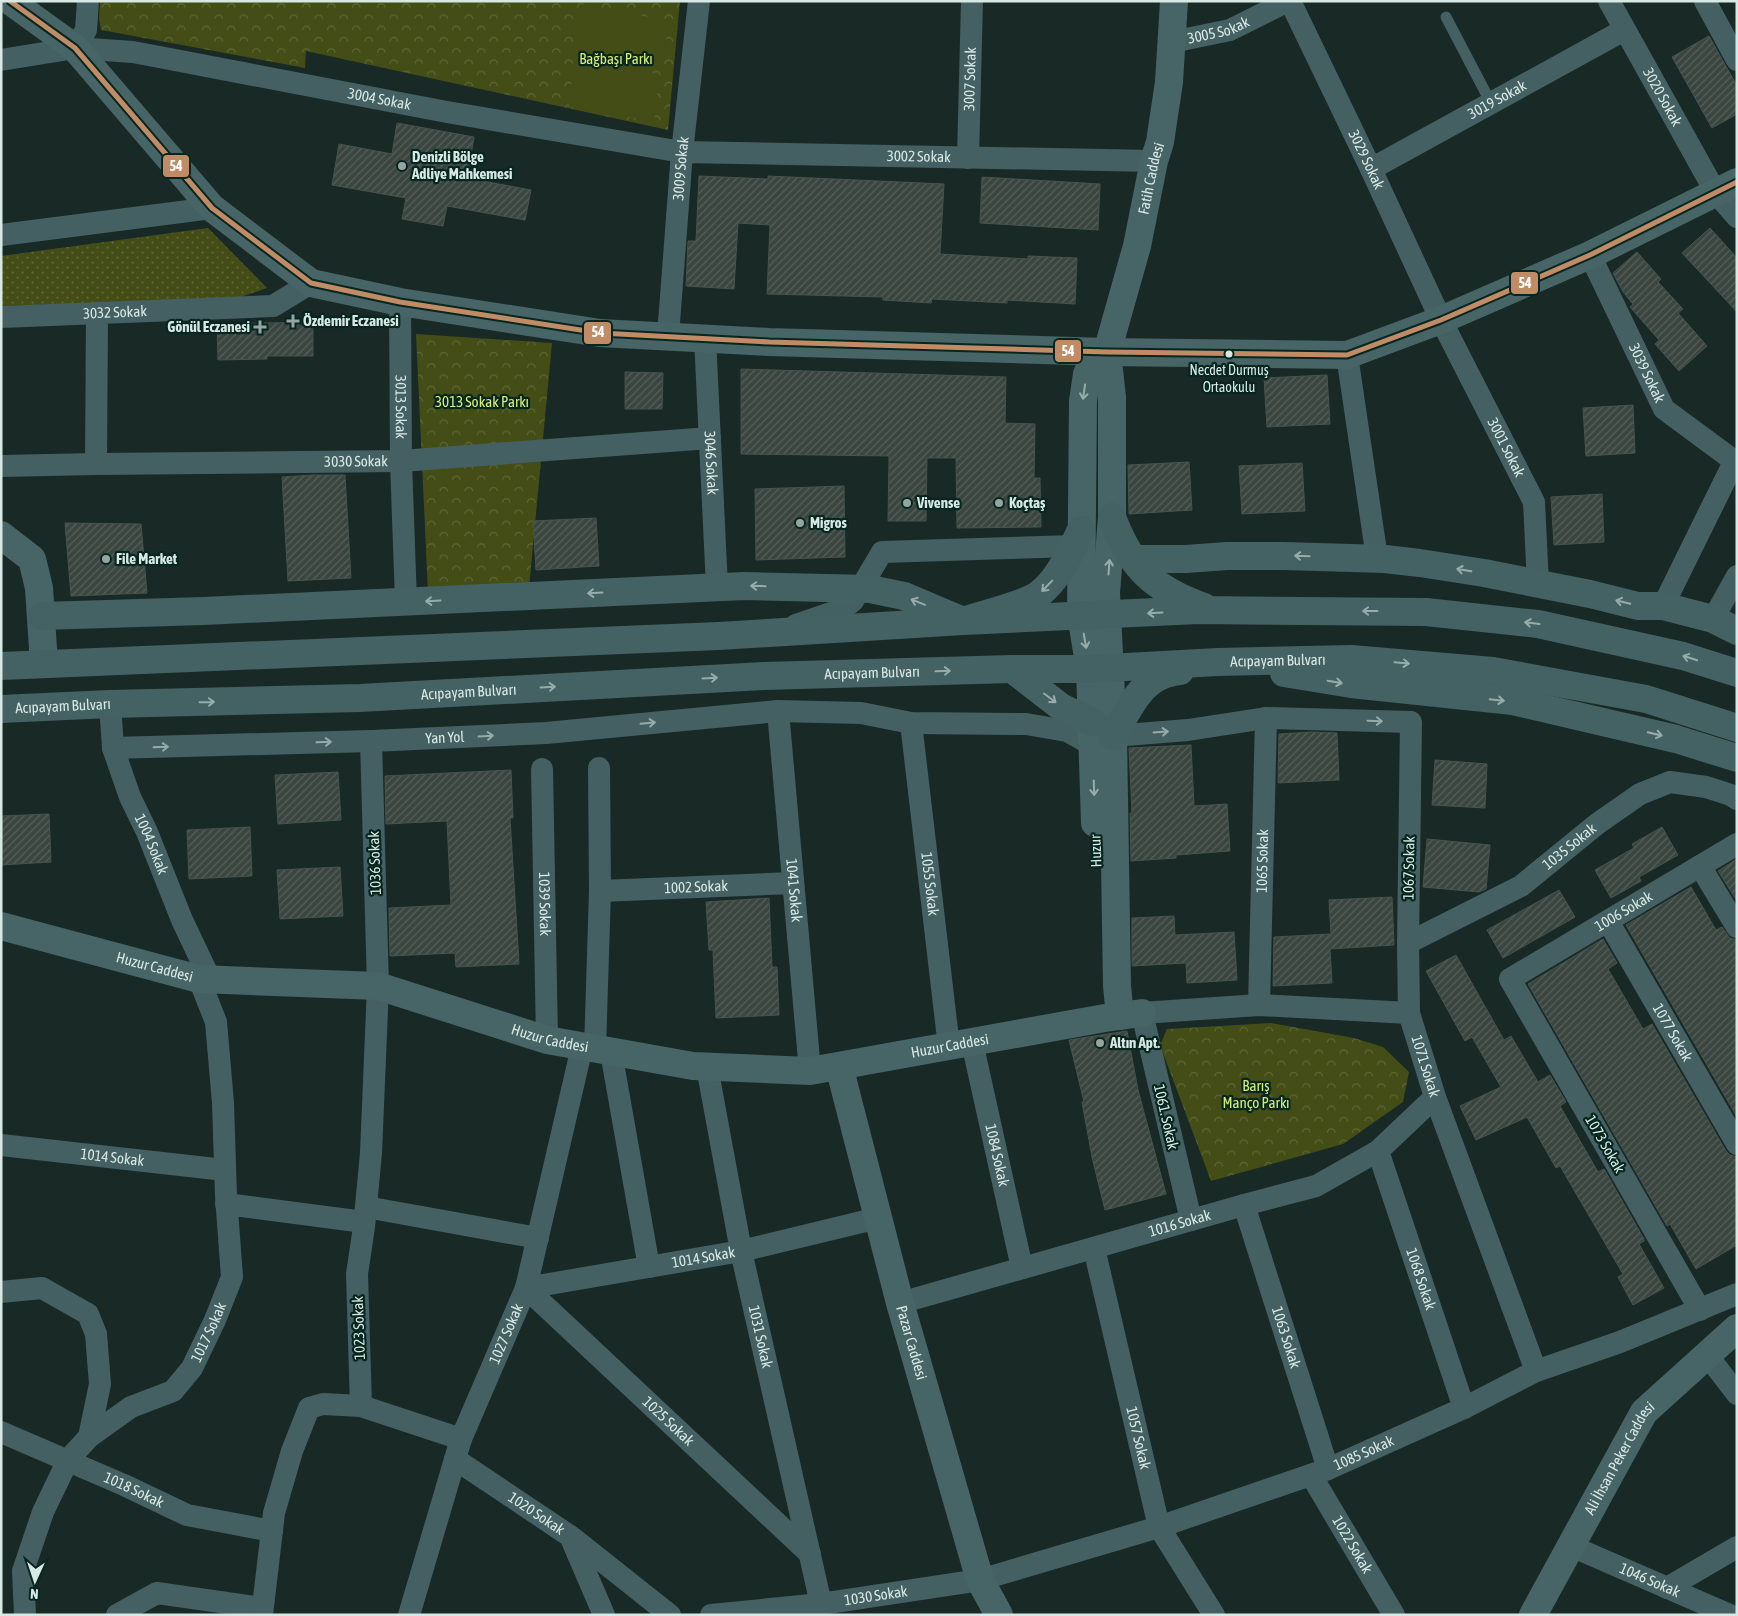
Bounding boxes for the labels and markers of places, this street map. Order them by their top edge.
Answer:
place label: Denizli Bölge Adliye Mahkemesi [411,148,513,182]
marker: Denizli Bölge Adliye Mahkemesi [396,160,408,172]
place label: Özdemir Eczanesi [303,312,399,329]
marker: Özdemir Eczanesi [287,315,299,327]
place label: Gönül Eczanesi [167,318,250,335]
marker: Gönül Eczanesi [254,321,266,333]
marker: Necdet Durmuş Ortaokulu [1224,349,1234,359]
place label: Necdet Durmuş Ortaokulu [1189,362,1269,395]
place label: Vivense [916,494,960,511]
place label: Koçtaş [1009,494,1046,511]
marker: Vivense [901,497,913,509]
marker: Koçtaş [993,497,1005,509]
place label: Migros [810,514,847,531]
marker: Migros [794,517,806,529]
place label: File Market [116,550,178,567]
marker: File Market [100,553,112,565]
place label: Altın Apt. [1109,1034,1160,1051]
marker: Altın Apt. [1094,1037,1106,1049]

